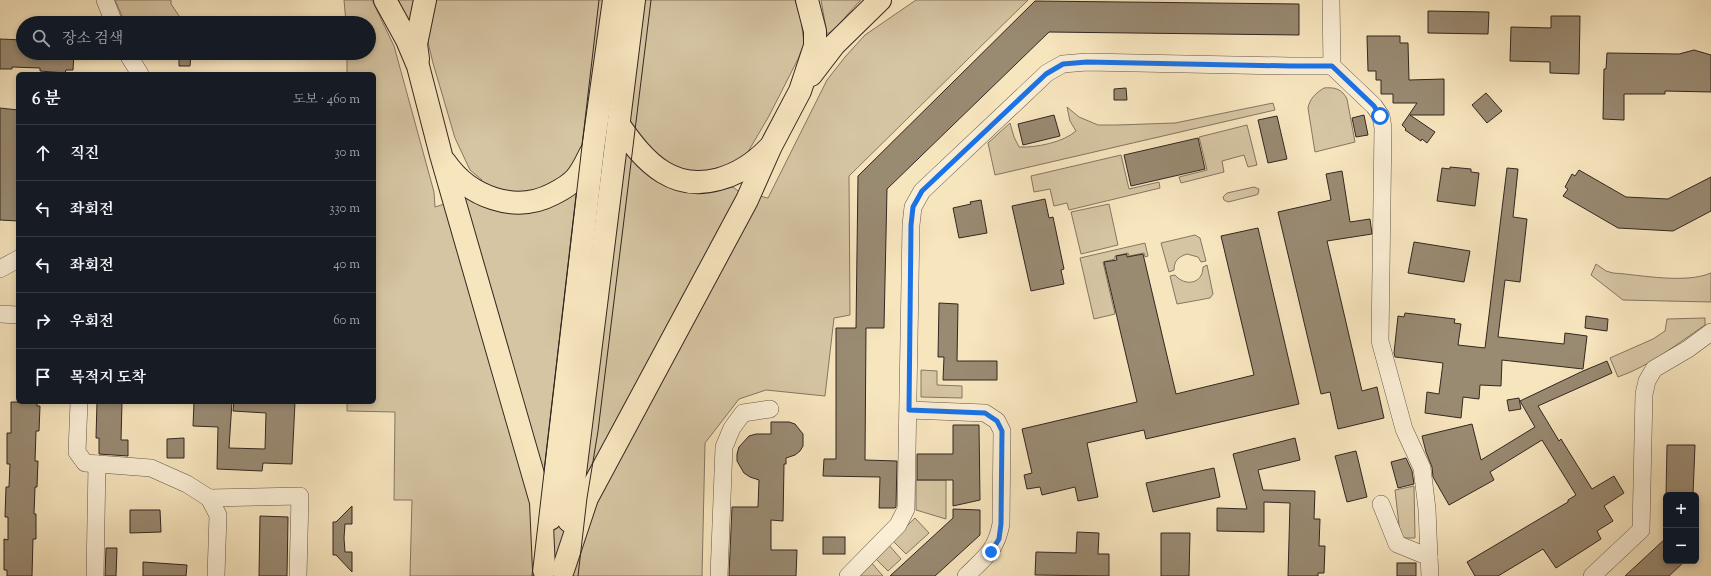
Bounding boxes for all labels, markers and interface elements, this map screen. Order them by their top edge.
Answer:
search box [16,16,376,60]
icon: search [30,27,52,49]
text: 장소 검색 [62,29,123,50]
text: 6 분 [32,88,61,112]
text: 도보 · 460 m [293,91,360,109]
route start [1371,107,1389,125]
icon: ahead [32,142,54,164]
text: 직진 [70,144,99,165]
text: 30 m [334,144,360,162]
icon: left [32,198,54,220]
text: 좌회전 [70,200,113,221]
text: 330 m [329,200,360,218]
icon: left [32,254,54,276]
text: 좌회전 [70,256,113,277]
text: 40 m [333,256,360,274]
icon: right [32,310,54,332]
text: 우회전 [70,312,113,333]
text: 60 m [333,312,360,330]
icon: arrive [32,366,54,388]
text: 목적지 도착 [70,368,146,389]
map controls [1663,492,1699,564]
button: + [1663,492,1699,528]
button: − [1663,528,1699,564]
route end [982,543,1000,561]

